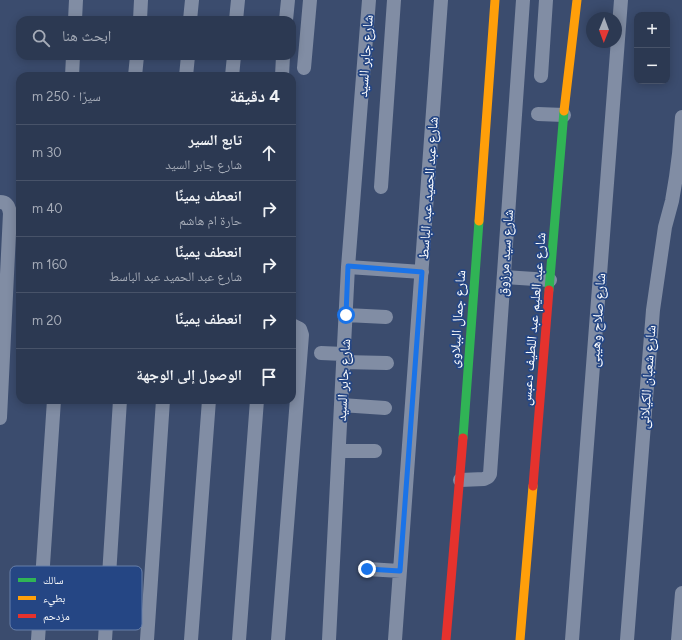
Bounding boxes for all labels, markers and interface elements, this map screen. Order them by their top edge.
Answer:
north arrow [586,12,622,48]
map controls [634,12,670,84]
button: + [634,12,670,48]
street label: شارع جابر السيد [354,14,378,98]
search box [16,16,296,60]
icon: search [30,27,52,49]
text: ابحث هنا [62,27,111,45]
button: − [634,48,670,84]
text: 4 دقيقة [229,86,280,106]
text: سيرًا · 250 m [32,89,101,104]
street label: شارع عبد الحميد عبد الباسط [415,116,443,260]
text: تابع السير [188,131,242,149]
icon: ahead [258,142,280,164]
text: 30 m [32,145,62,160]
text: شارع جابر السيد [165,157,242,172]
text: انعطف يمينًا [175,187,242,205]
icon: right [258,198,280,220]
text: 40 m [32,201,63,216]
street label: شارع سيد مرزوق [494,209,518,297]
text: حارة ام هاشم [179,213,242,228]
street label: شارع عبد العليم عبد اللطيف دعبس [517,232,551,406]
text: انعطف يمينًا [175,243,242,261]
icon: right [258,254,280,276]
text: 160 m [32,257,67,272]
text: شارع عبد الحميد عبد الباسط [109,269,242,284]
street label: شارع جمال الببلاوى [446,269,470,369]
street label: شارع صلاح وهيبى [586,272,610,368]
route start [337,306,355,324]
text: انعطف يمينًا [175,310,242,328]
icon: right [258,310,280,332]
text: 20 m [32,313,62,328]
street label: شارع شعبان الكيلانى [635,324,661,430]
street label: شارع جابر السيد [333,338,355,422]
text: الوصول إلى الوجهة [136,366,242,384]
icon: arrive [258,366,280,388]
route end [358,560,376,578]
legend [10,566,142,630]
text: سالك [43,574,63,587]
text: بطيء [43,592,65,607]
text: مزدحم [43,610,70,624]

